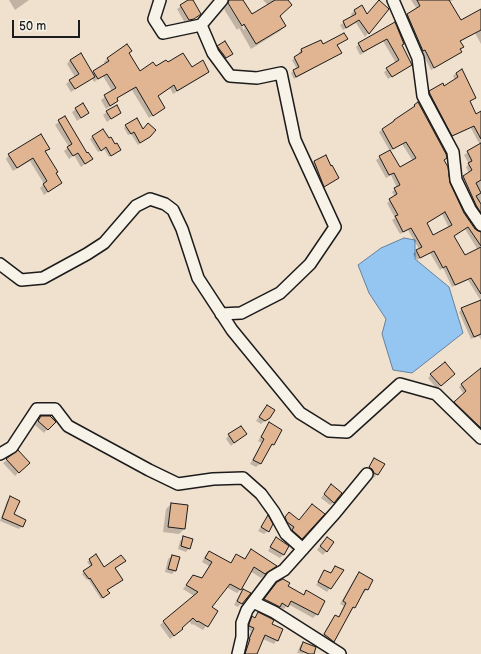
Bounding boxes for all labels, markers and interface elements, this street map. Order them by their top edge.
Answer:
scale bar [14,12,82,38]
text: 50 m [19,19,46,34]

